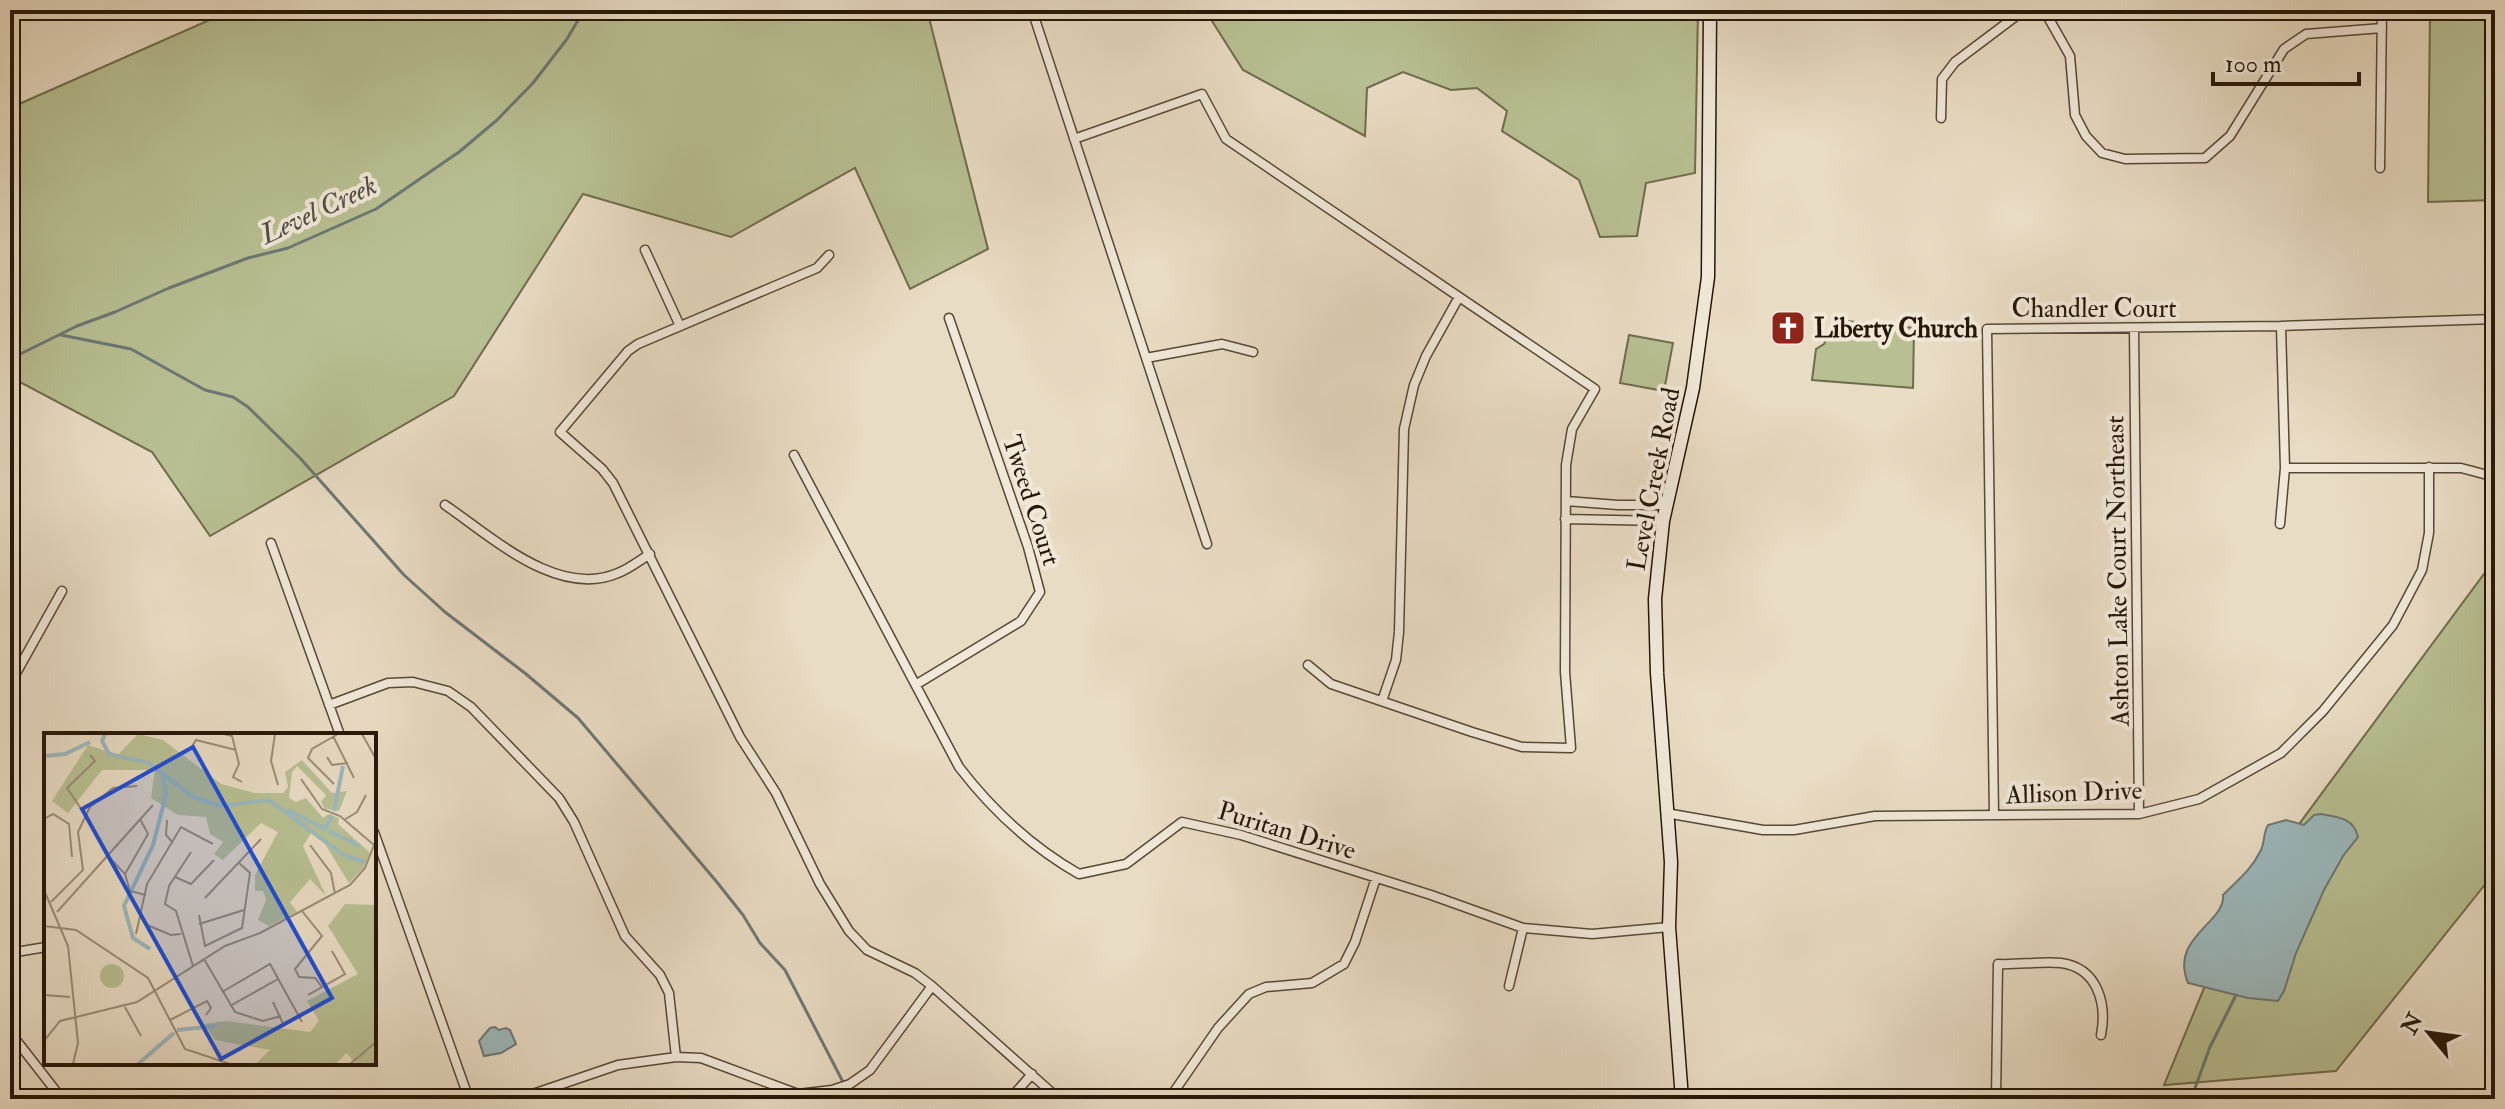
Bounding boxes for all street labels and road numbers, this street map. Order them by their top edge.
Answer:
street label: Chandler Court [2011,293,2177,325]
street label: Level Creek Road [1621,385,1687,574]
street label: Ashton Lake Court Northeast [2099,415,2137,728]
street label: Tweed Court [995,431,1067,570]
street label: Allison Drive [2004,775,2143,811]
street label: Puritan Drive [1214,795,1360,867]

